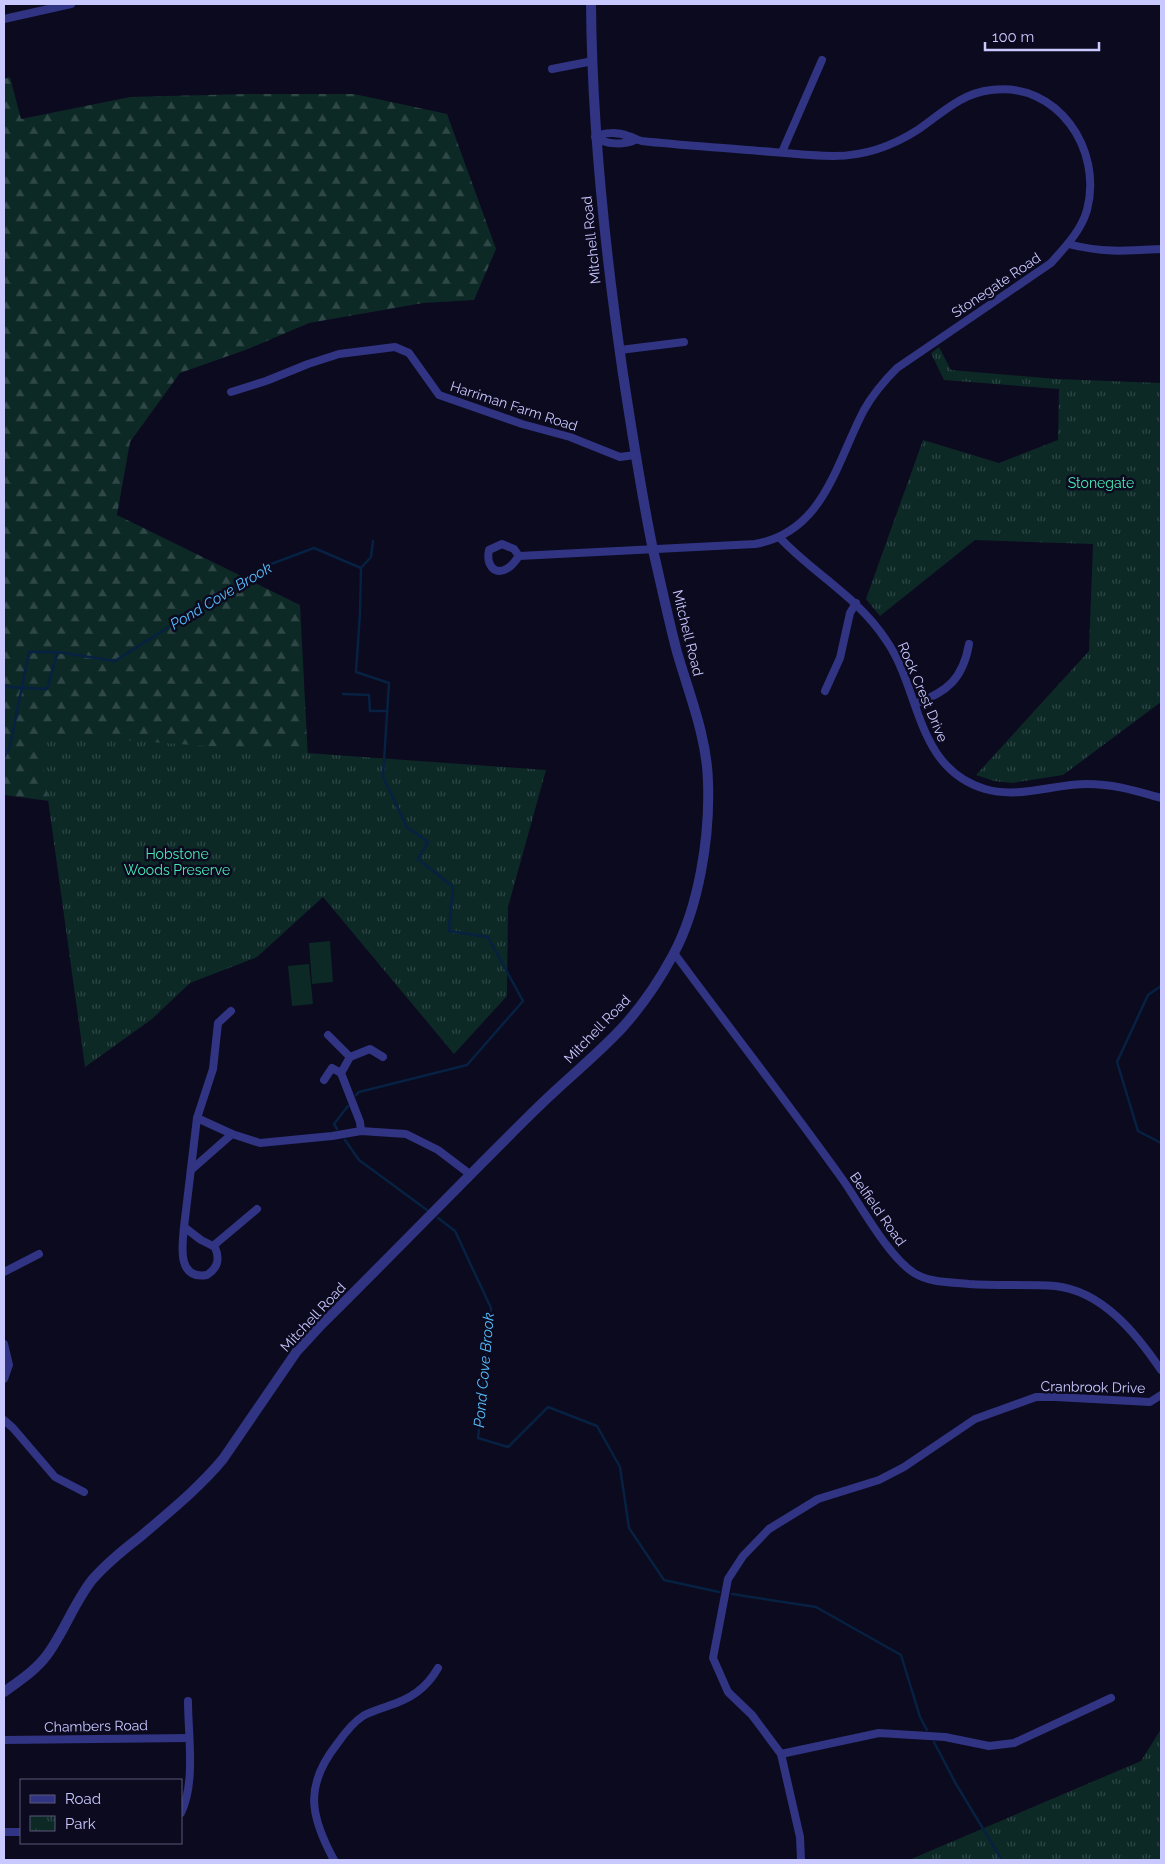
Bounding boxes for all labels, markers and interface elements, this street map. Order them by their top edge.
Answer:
scale bar [985,20,1099,52]
text: 100 m [992,28,1034,46]
street label: Mitchell Road [578,195,604,285]
street label: Stonegate Road [948,249,1044,321]
street label: Harriman Farm Road [448,378,580,434]
park label: Stonegate [1068,475,1134,491]
water label: Pond Cove Brook [167,559,275,633]
street label: Mitchell Road [670,588,706,678]
street label: Rock Crest Drive [895,640,951,744]
park label: Hobstone Woods Preserve [124,846,230,878]
street label: Mitchell Road [561,992,633,1066]
street label: Belfield Road [847,1169,909,1249]
street label: Mitchell Road [277,1279,349,1355]
water label: Pond Cove Brook [470,1312,498,1428]
street label: Cranbrook Drive [1041,1378,1145,1396]
street label: Chambers Road [44,1717,148,1735]
legend [20,1779,182,1844]
text: Road [65,1790,101,1808]
text: Park [65,1815,96,1833]

